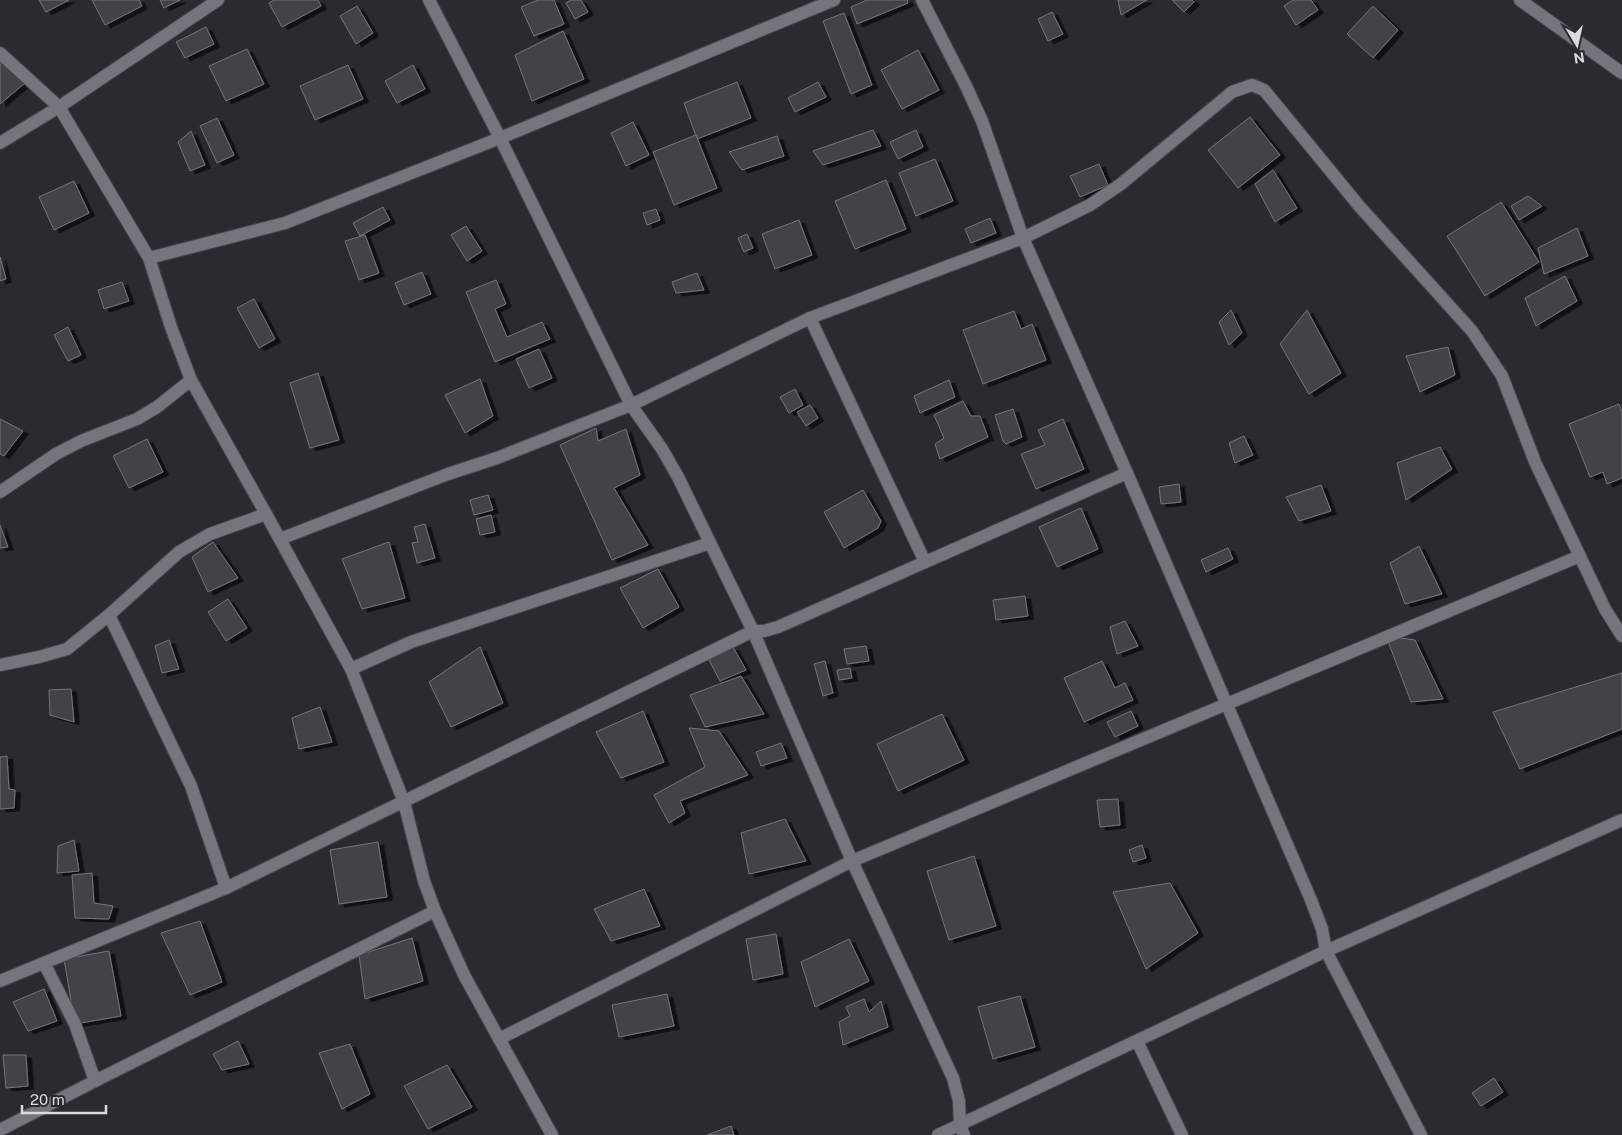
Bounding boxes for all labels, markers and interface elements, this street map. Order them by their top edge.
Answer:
north arrow [1552,20,1602,70]
text: N [1572,49,1586,67]
scale bar [22,1082,106,1114]
text: 20 m [30,1091,65,1108]

